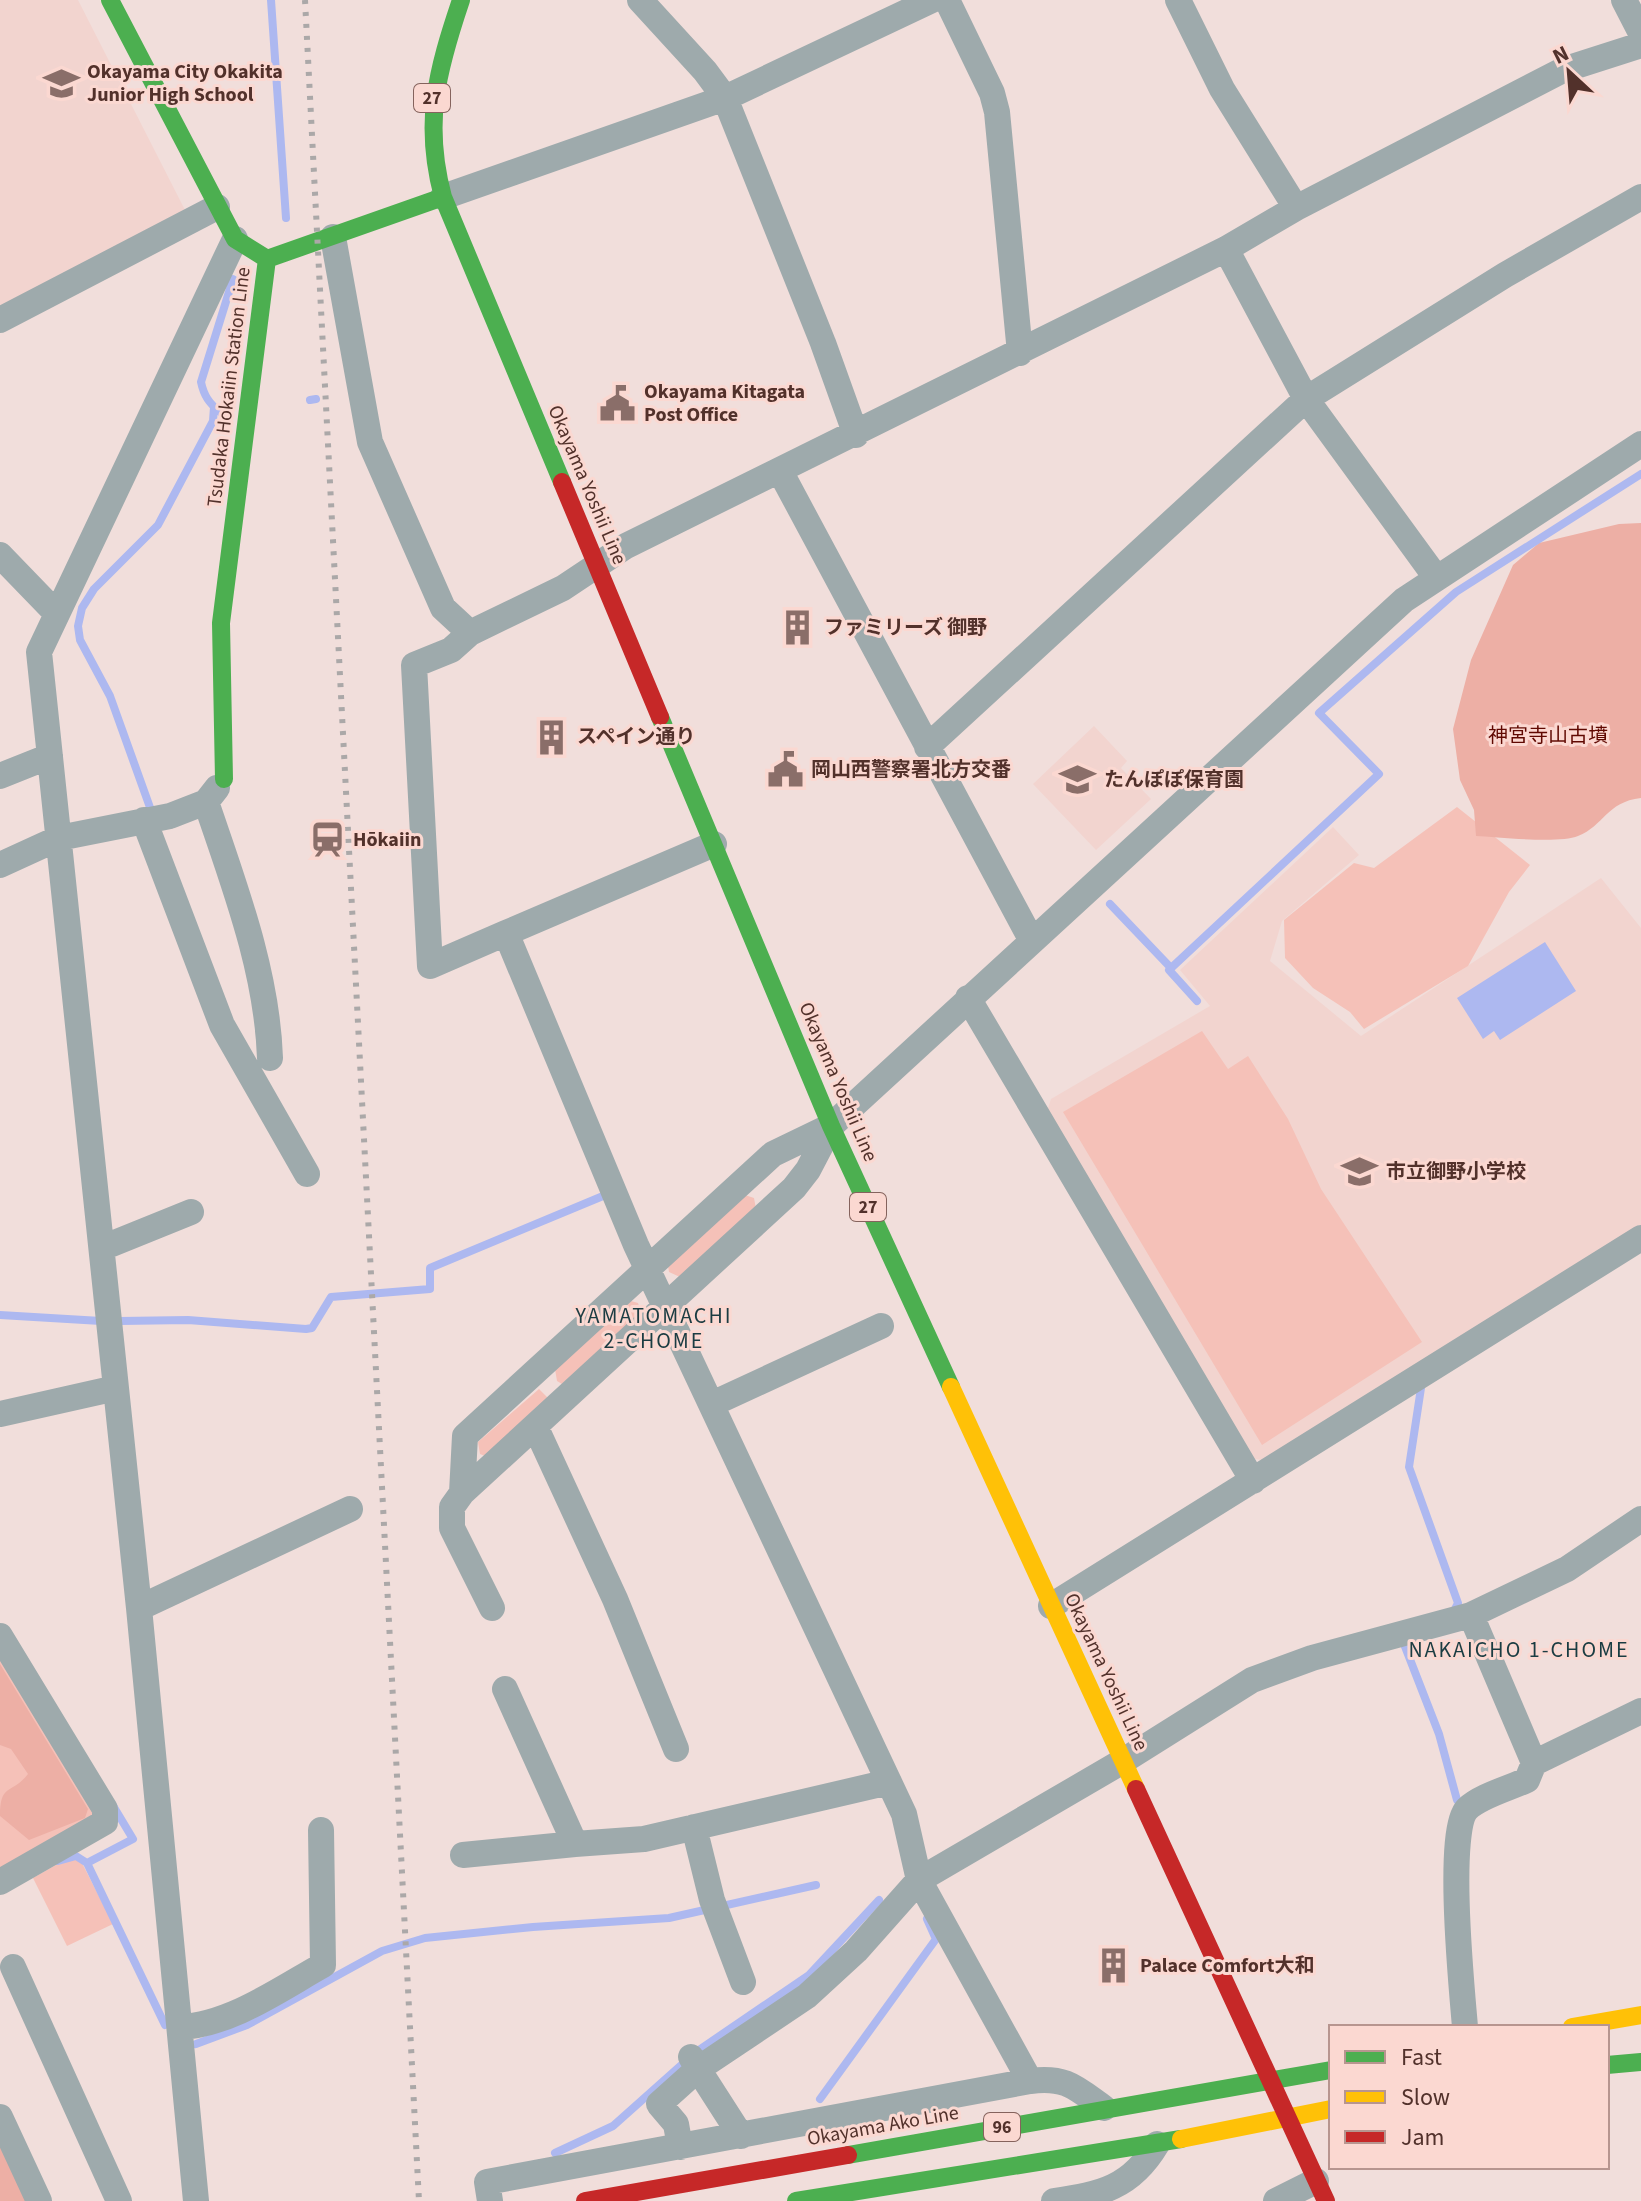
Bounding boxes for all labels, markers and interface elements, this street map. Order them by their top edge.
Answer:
north arrow [1529,32,1609,112]
text: N [1547,37,1574,73]
place label: Okayama City Okakita Junior High School [87,58,283,109]
school or university icon: Okayama City Okakita Junior High School [42,65,80,103]
road number: 27 [414,84,450,112]
street label: Tsudaka Hokaiin Station Line [200,265,258,509]
place label: Okayama Kitagata Post Office [644,378,805,429]
public building icon: Okayama Kitagata Post Office [599,384,637,422]
street label: Okayama Yoshii Line [541,401,633,569]
building icon: ファミリーズ 御野 [779,609,817,647]
place label: ファミリーズ 御野 [824,614,987,642]
building icon: スペイン通り [532,718,570,756]
park label: 神宮寺山古墳 [1488,722,1608,750]
place label: スペイン通り [577,723,696,751]
public building icon: 岡山西警察署北方交番 [766,751,804,789]
place label: 岡山西警察署北方交番 [811,756,1011,784]
school or university icon: たんぽぽ保育園 [1059,761,1097,799]
place label: たんぽぽ保育園 [1104,766,1244,794]
station icon: Hōkaiin [308,821,346,859]
place label: Hōkaiin [353,826,421,854]
street label: Okayama Yoshii Line [792,998,884,1166]
school or university icon: 市立御野小学校 [1341,1153,1379,1191]
place label: 市立御野小学校 [1386,1158,1526,1186]
road number: 27 [850,1193,886,1221]
district label: YAMATOMACHI 2-CHOME [574,1300,733,1357]
street label: Okayama Yoshii Line [1057,1589,1155,1755]
district label: NAKAICHO 1-CHOME [1408,1634,1630,1666]
building icon: Palace Comfort大和 [1095,1947,1133,1985]
place label: Palace Comfort大和 [1140,1952,1314,1980]
legend [1329,2025,1609,2169]
text: Fast [1401,2040,1442,2075]
text: Slow [1401,2080,1450,2115]
street label: Okayama Ako Line [805,2099,961,2153]
road number: 96 [984,2113,1020,2141]
text: Jam [1401,2120,1445,2155]

